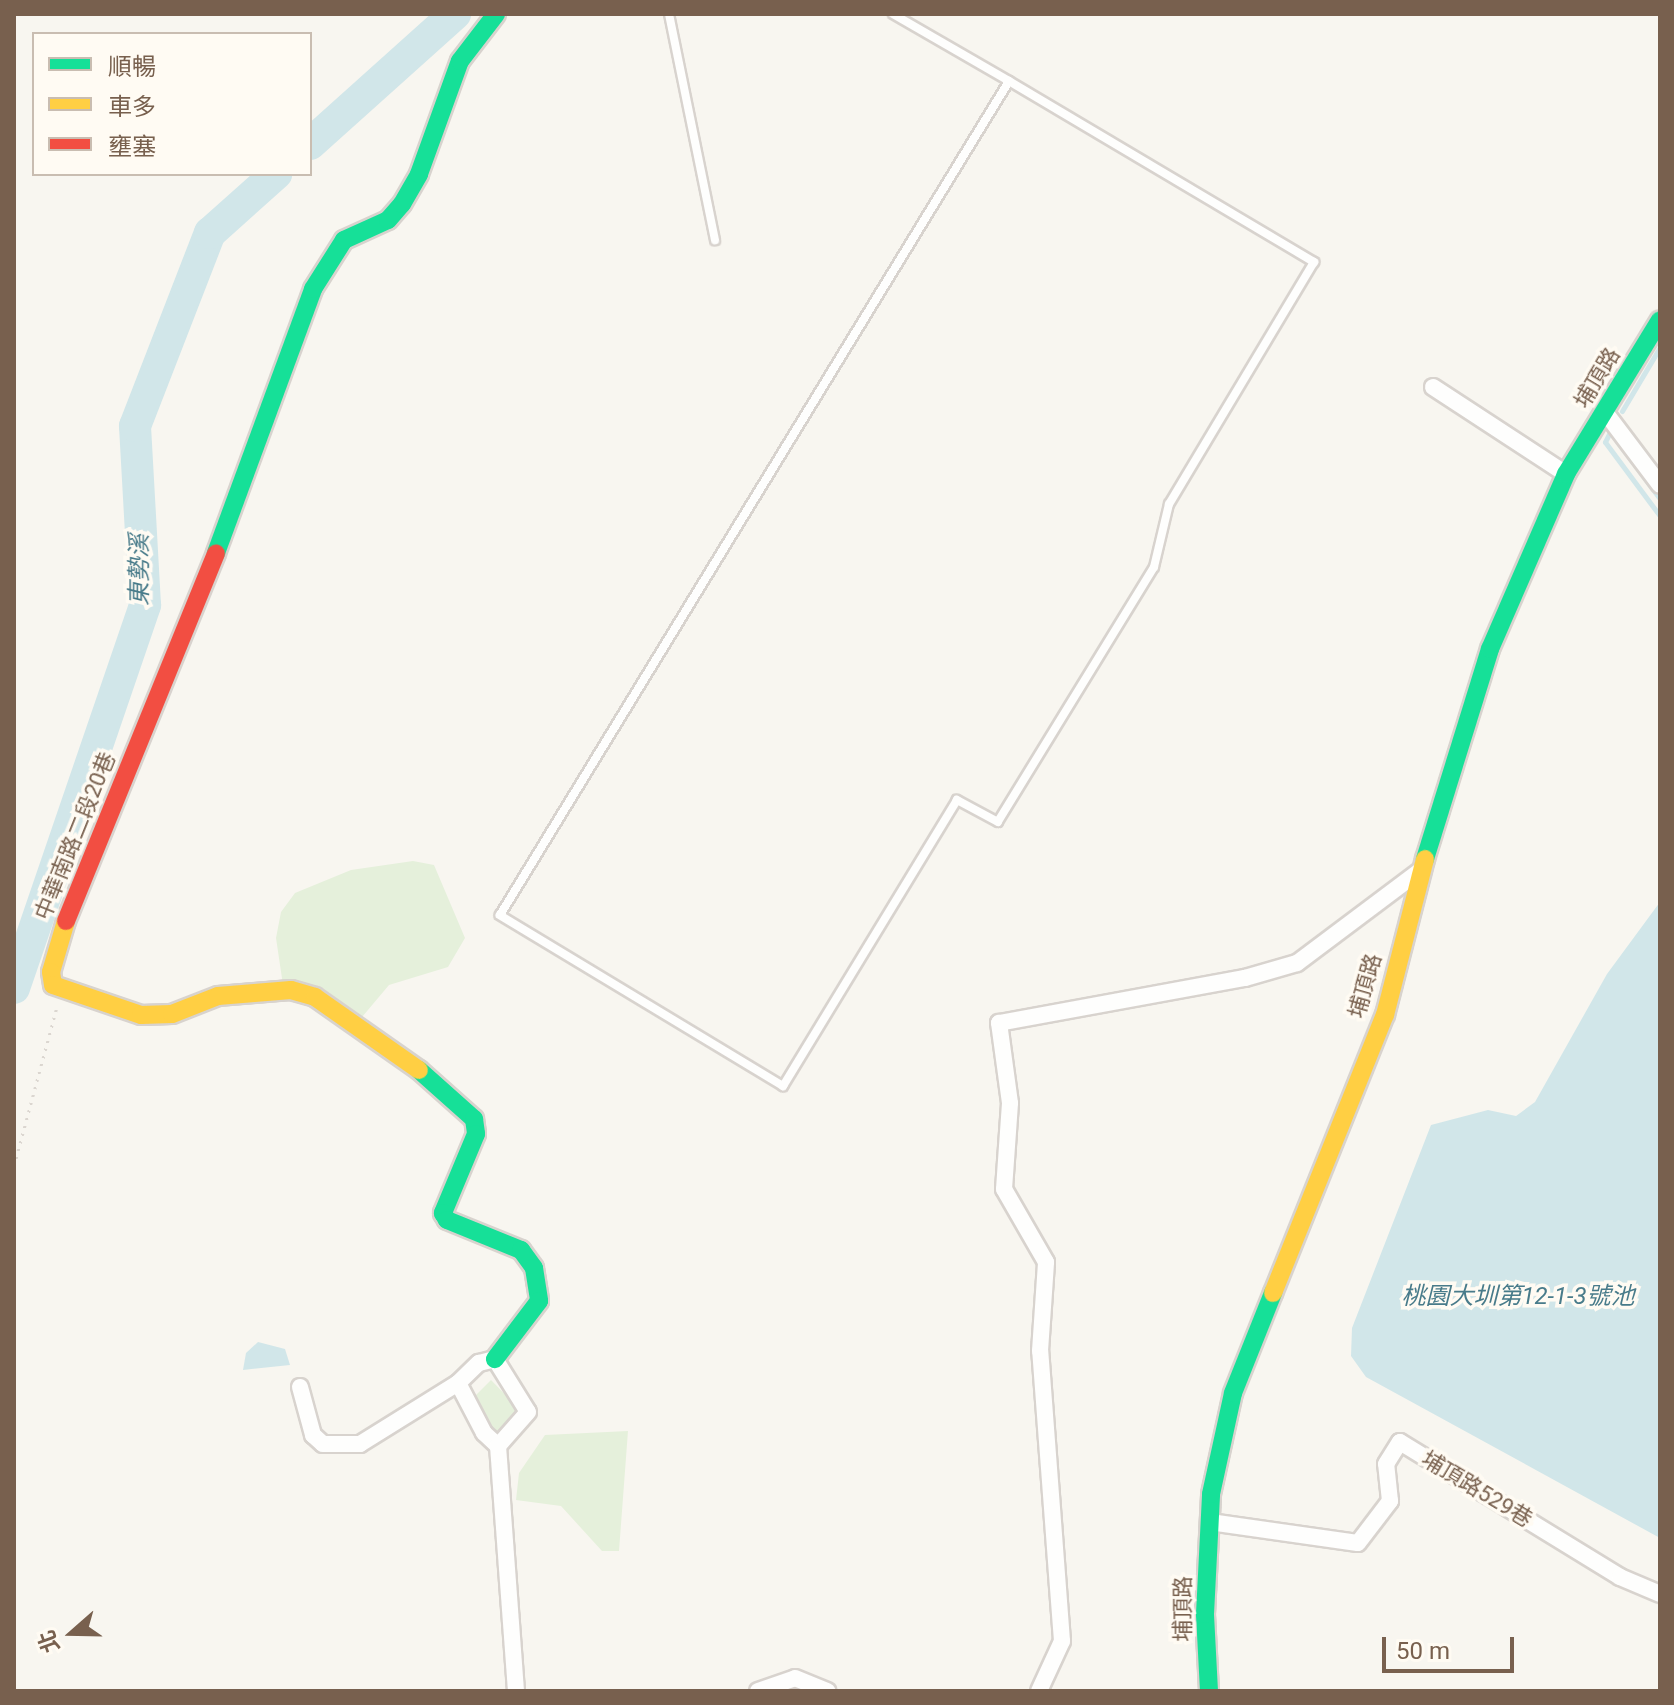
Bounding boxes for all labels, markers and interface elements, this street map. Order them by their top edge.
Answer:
legend [32,32,312,176]
text: 順暢 [108,53,156,81]
text: 車多 [108,93,156,121]
text: 壅塞 [108,133,156,161]
street label: 埔頂路 [1569,343,1625,413]
water label: 東勢溪 [126,534,154,606]
street label: 中華南路二段20巷 [29,748,121,924]
street label: 埔頂路 [1343,951,1387,1021]
water label: 桃園大圳第12-1-3號池 [1401,1283,1635,1311]
street label: 埔頂路529巷 [1417,1445,1537,1533]
street label: 埔頂路 [1170,1576,1196,1642]
north arrow [32,1593,112,1673]
scale bar [1386,1621,1518,1671]
text: 北 [33,1627,64,1656]
text: 50 m [1396,1637,1450,1665]

